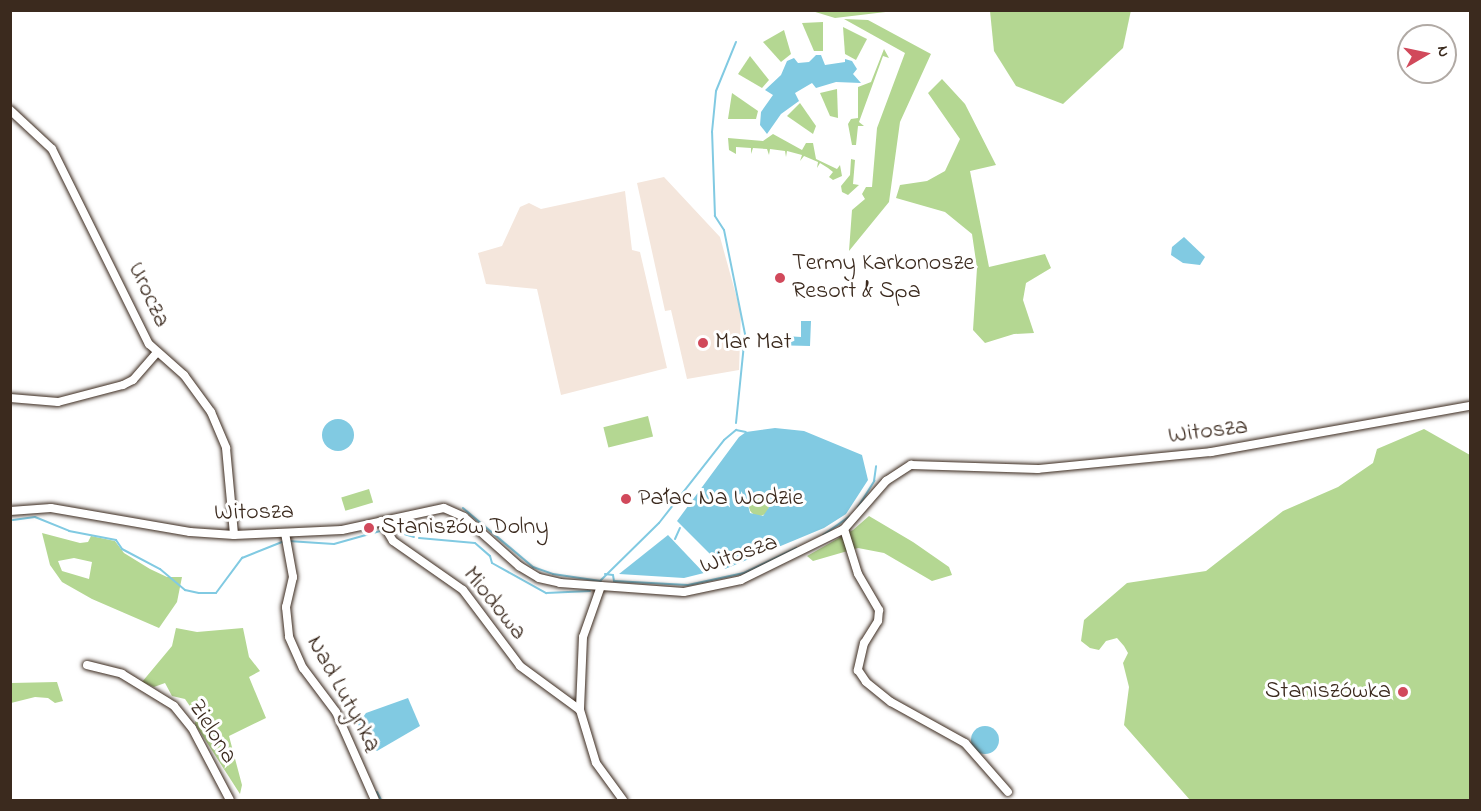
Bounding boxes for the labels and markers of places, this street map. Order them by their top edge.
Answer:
place label: Termy Karkonosze Resort & Spa [792,250,974,306]
marker: Termy Karkonosze Resort & Spa [773,271,787,285]
place label: Mar Mat [715,329,792,357]
marker: Mar Mat [696,336,710,350]
place label: Pałac Na Wodzie [638,485,803,513]
marker: Pałac Na Wodzie [619,492,633,506]
place label: Staniszów Dolny [381,514,549,542]
marker: Staniszów Dolny [362,521,376,535]
place label: Staniszówka [1265,678,1391,706]
marker: Staniszówka [1396,685,1410,699]

